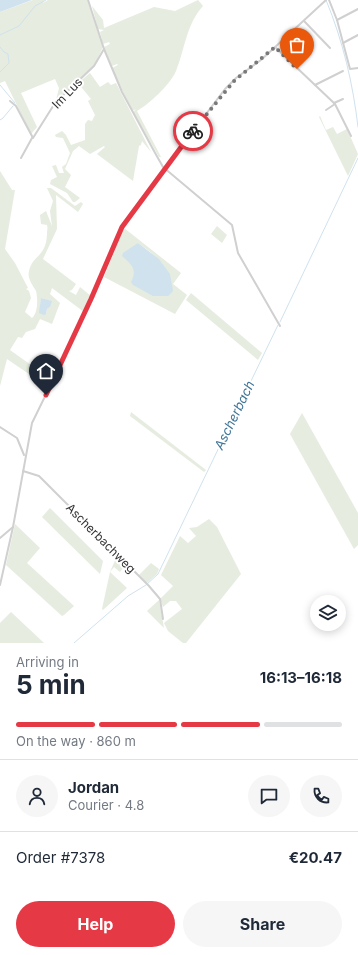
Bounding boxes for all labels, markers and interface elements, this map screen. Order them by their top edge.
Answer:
pin [280,28,314,69]
icon: bag [286,34,308,56]
street label: Im Lus [49,74,85,112]
courier [173,111,213,151]
icon: bike [182,120,204,142]
pin [29,354,63,395]
icon: home [35,360,57,382]
water label: Ascherbach [210,378,258,453]
street label: Ascherbachweg [63,500,139,576]
map controls [310,595,346,631]
button: layers [310,595,346,631]
text: Arriving in [16,654,79,670]
text: 16:13–16:18 [260,668,342,687]
text: 5 min [16,669,86,700]
text: On the way · 860 m [16,733,136,749]
button: person [16,775,58,817]
button: chat [248,775,290,817]
button: phone [300,775,342,817]
text: Jordan [68,778,119,797]
text: Courier · 4.8 [68,797,144,813]
text: Order #7378 [16,848,105,867]
text: €20.47 [289,848,342,867]
button: Help [16,901,175,947]
button: Share [183,901,342,947]

